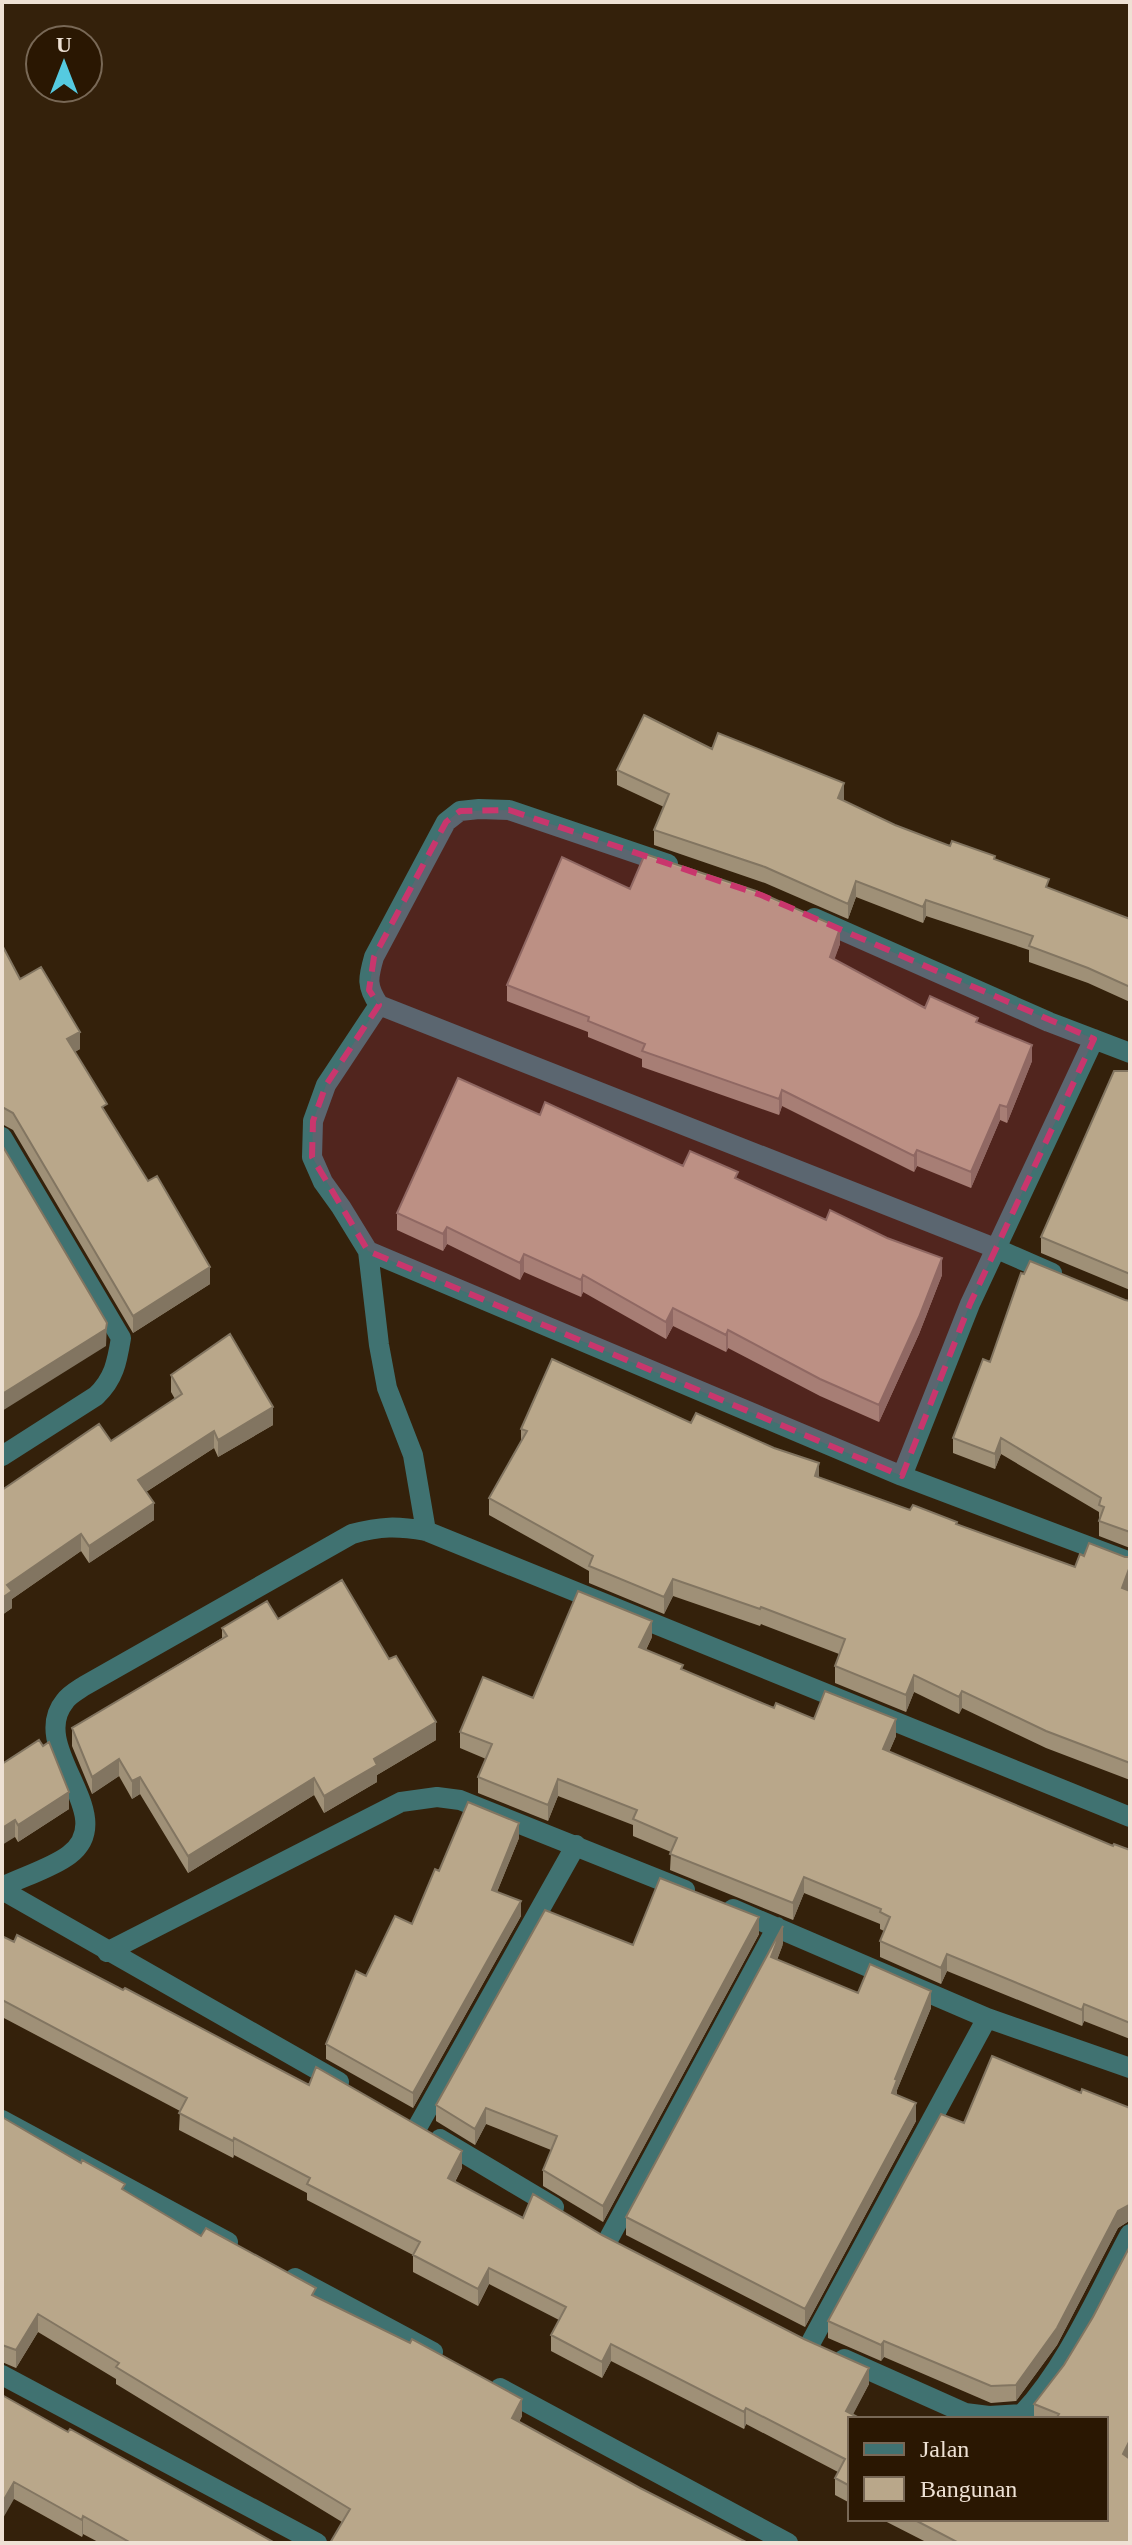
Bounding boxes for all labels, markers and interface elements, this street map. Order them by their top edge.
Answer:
north arrow [24,24,104,104]
text: U [56,32,72,57]
legend [848,2417,1108,2521]
text: Jalan [920,2436,969,2462]
text: Bangunan [920,2476,1017,2502]

